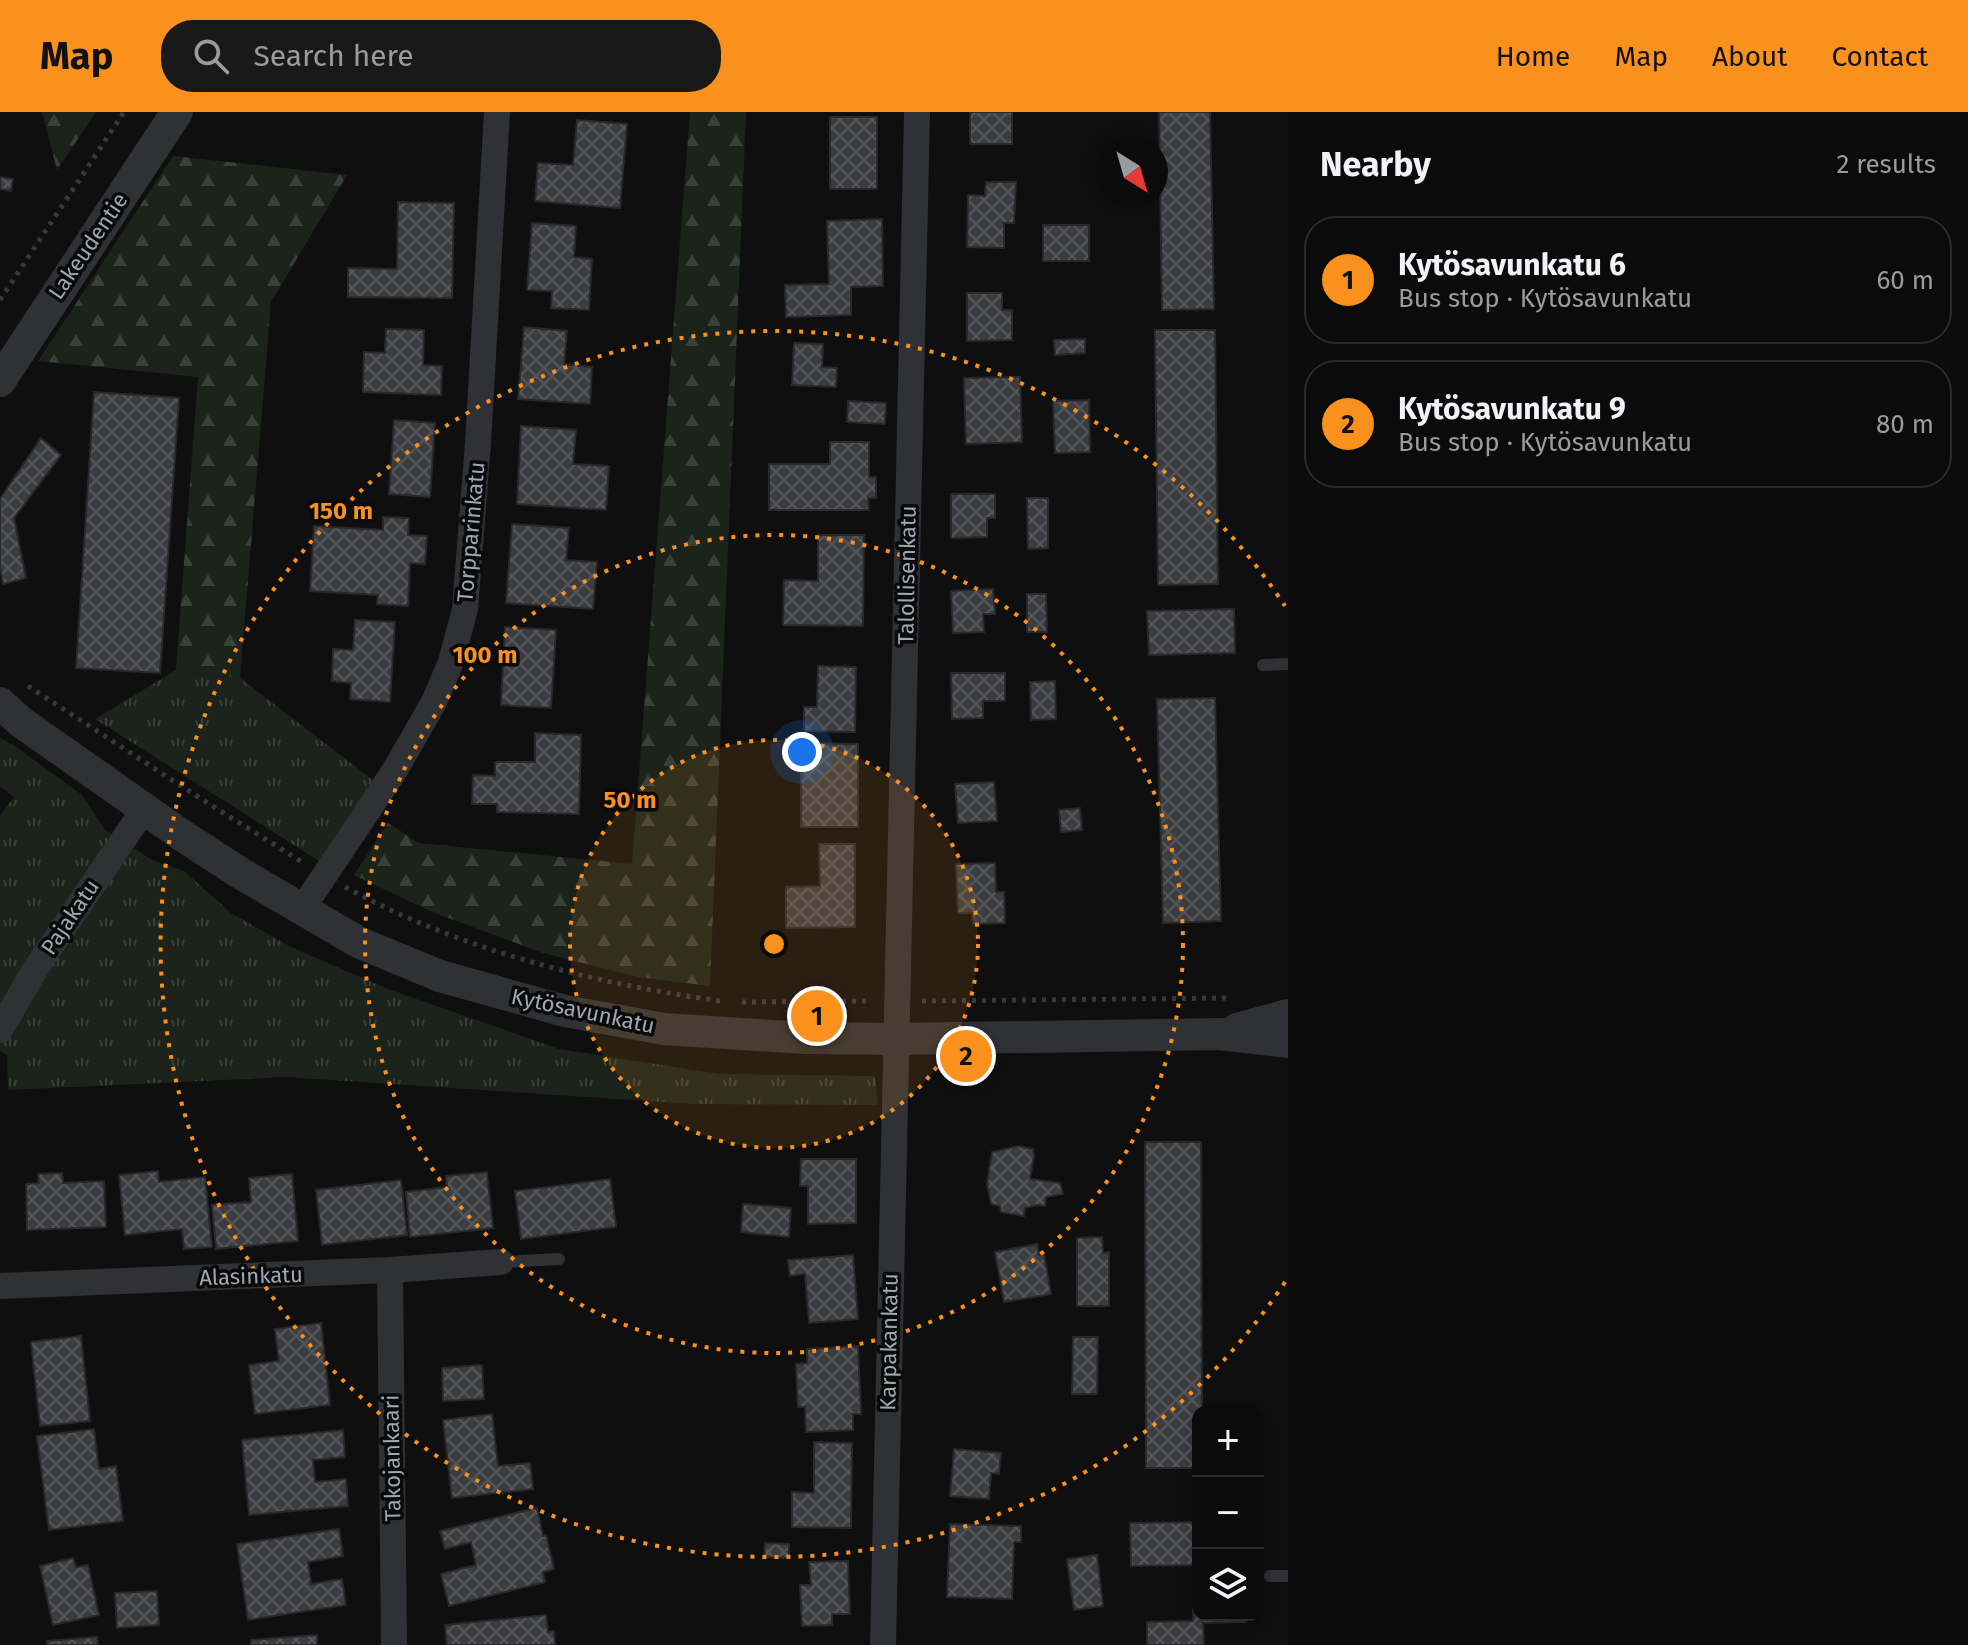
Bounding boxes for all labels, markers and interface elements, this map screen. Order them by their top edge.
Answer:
search box [161,20,721,92]
text: Map [40,33,113,79]
icon: search [189,34,233,78]
text: Search here [253,38,414,74]
text: Home [1496,40,1570,73]
text: Map [1614,40,1668,73]
text: About [1712,40,1787,73]
text: Contact [1831,40,1928,73]
north arrow [1096,136,1168,208]
text: Nearby [1320,144,1431,185]
text: 2 results [1836,149,1936,180]
street label: Lakeudentie [42,188,134,304]
text: Kytösavunkatu 6 [1398,247,1626,283]
text: 1 [1342,265,1354,296]
text: 60 m [1876,265,1934,296]
text: Bus stop · Kytösavunkatu [1398,283,1692,314]
text: Kytösavunkatu 9 [1398,391,1626,427]
text: 2 [1341,409,1355,440]
text: 80 m [1876,409,1934,440]
text: Bus stop · Kytösavunkatu [1398,427,1692,458]
street label: Torpparinkatu [451,461,491,603]
text: 150 m [309,497,373,525]
street label: Talollisenkatu [892,505,922,645]
text: 100 m [452,641,518,669]
your location [782,732,822,772]
text: 50 m [604,786,656,814]
street label: Pajakatu [35,874,105,960]
centre of rings [760,930,788,958]
street label: Kytösavunkatu [509,983,657,1039]
pin: 1 [791,986,843,1046]
pin: 2 [940,1026,992,1086]
street label: Alasinkatu [199,1261,303,1291]
street label: Karpakankatu [874,1273,904,1411]
street label: Takojankaari [377,1394,407,1522]
map controls [1192,1405,1264,1621]
button: + [1192,1405,1264,1477]
button: − [1192,1477,1264,1549]
button: layers [1192,1549,1264,1621]

